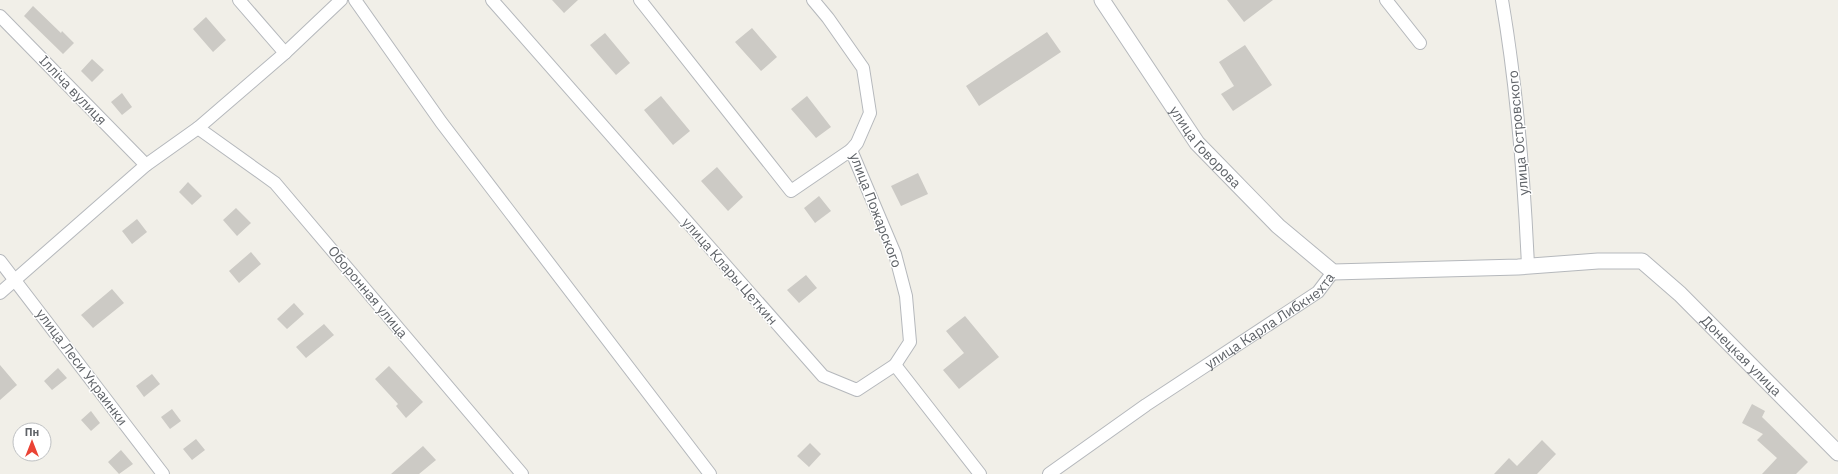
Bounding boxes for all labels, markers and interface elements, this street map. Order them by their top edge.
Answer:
street label: Ілліча вулиця [35,51,111,129]
street label: улица Островского [1504,70,1532,196]
street label: улица Говорова [1166,102,1245,192]
street label: улица Пожарского [846,150,906,270]
street label: улица Клары Цеткин [678,213,782,329]
street label: Оборонная улица [324,242,412,342]
street label: улица Карла Либкнехта [1201,269,1339,373]
street label: улица Леси Украинки [32,305,132,429]
street label: Донецкая улица [1697,311,1786,400]
north arrow [12,422,52,462]
text: Пн [25,425,39,439]

